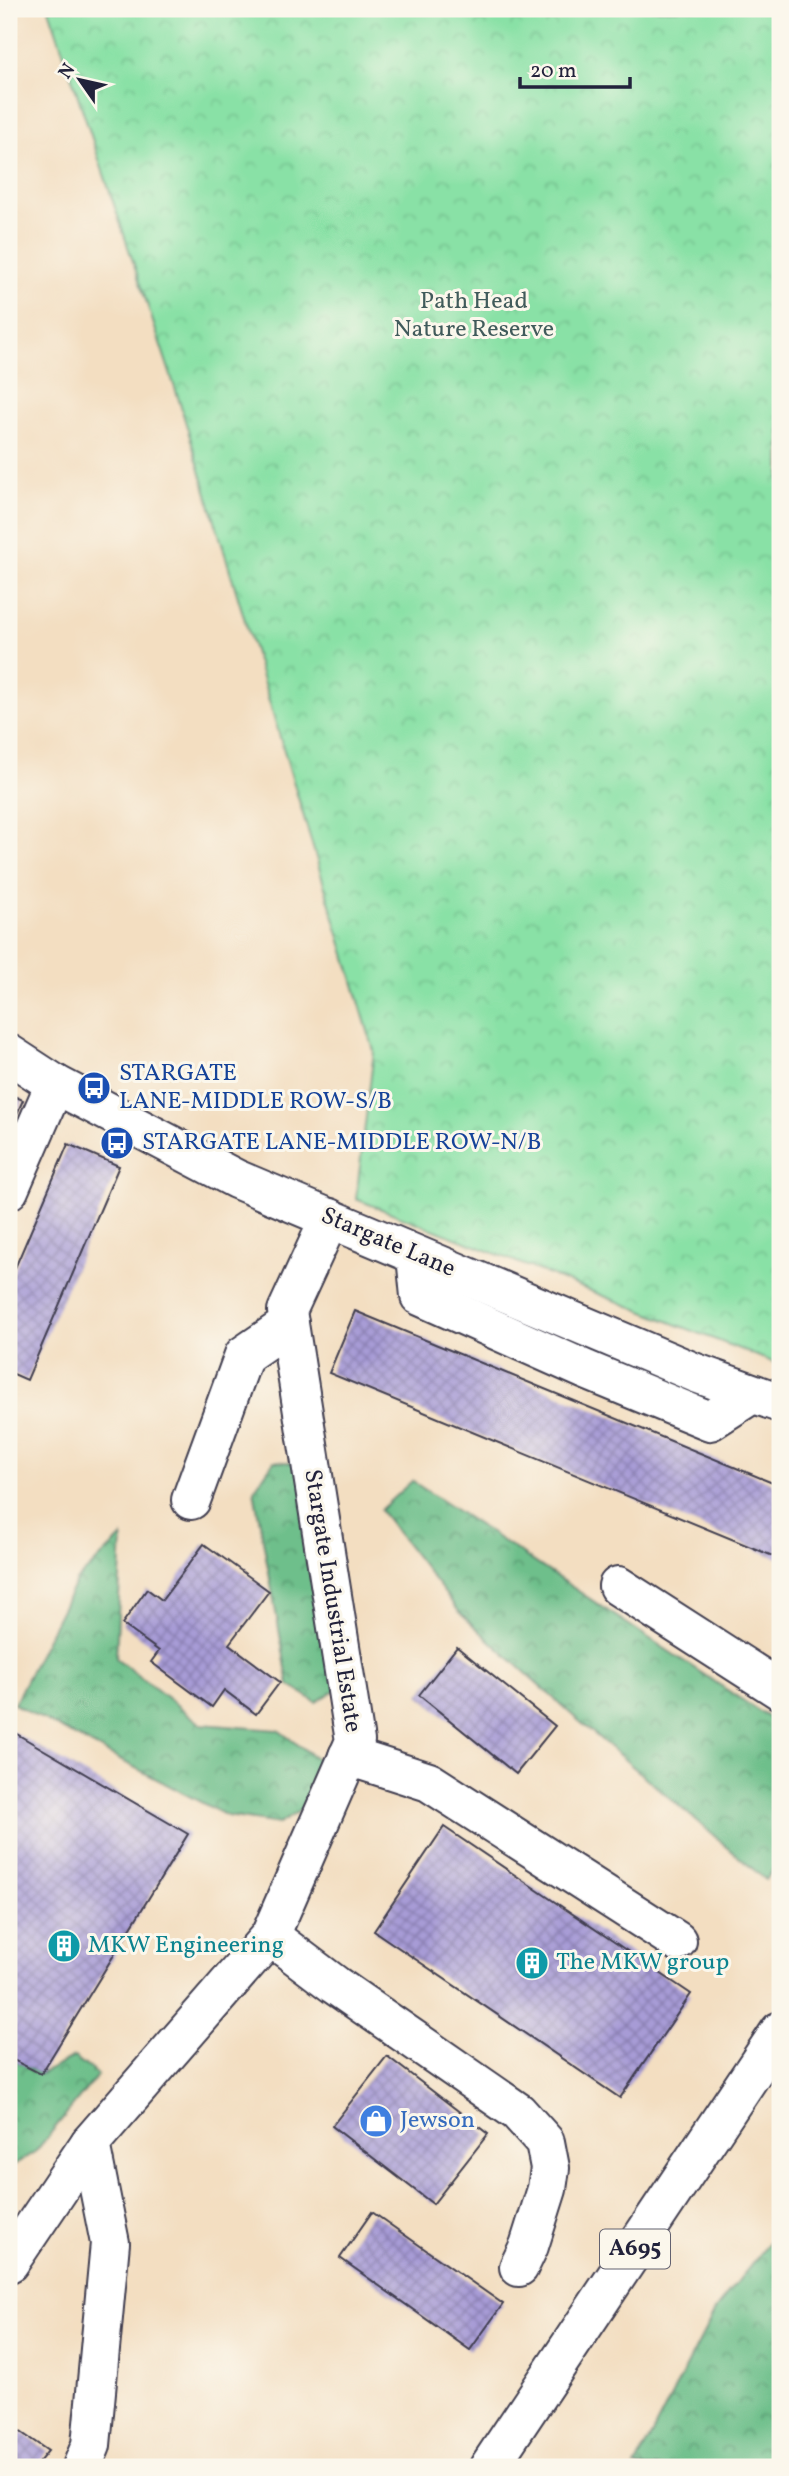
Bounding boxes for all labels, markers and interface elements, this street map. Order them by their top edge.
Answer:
north arrow [46,46,116,116]
scale bar [520,46,630,90]
text: 20 m [530,57,576,86]
text: N [53,58,82,85]
park label: Path Head Nature Reserve [394,285,554,347]
place label: STARGATE LANE-MIDDLE ROW-S/B [119,1057,392,1119]
bus stop icon: STARGATE LANE-MIDDLE ROW-S/B [75,1069,113,1107]
bus stop icon: STARGATE LANE-MIDDLE ROW-N/B [98,1124,136,1162]
place label: STARGATE LANE-MIDDLE ROW-N/B [142,1126,542,1160]
street label: Stargate Lane [316,1199,460,1287]
street label: Stargate Industrial Estate [294,1467,370,1735]
building icon: MKW Engineering [45,1927,83,1965]
place label: MKW Engineering [88,1929,284,1963]
building icon: The MKW group [513,1944,551,1982]
place label: The MKW group [556,1946,729,1980]
shop icon: Jewson [357,2102,395,2140]
place label: Jewson [400,2104,475,2138]
road number: A695 [600,2230,670,2268]

